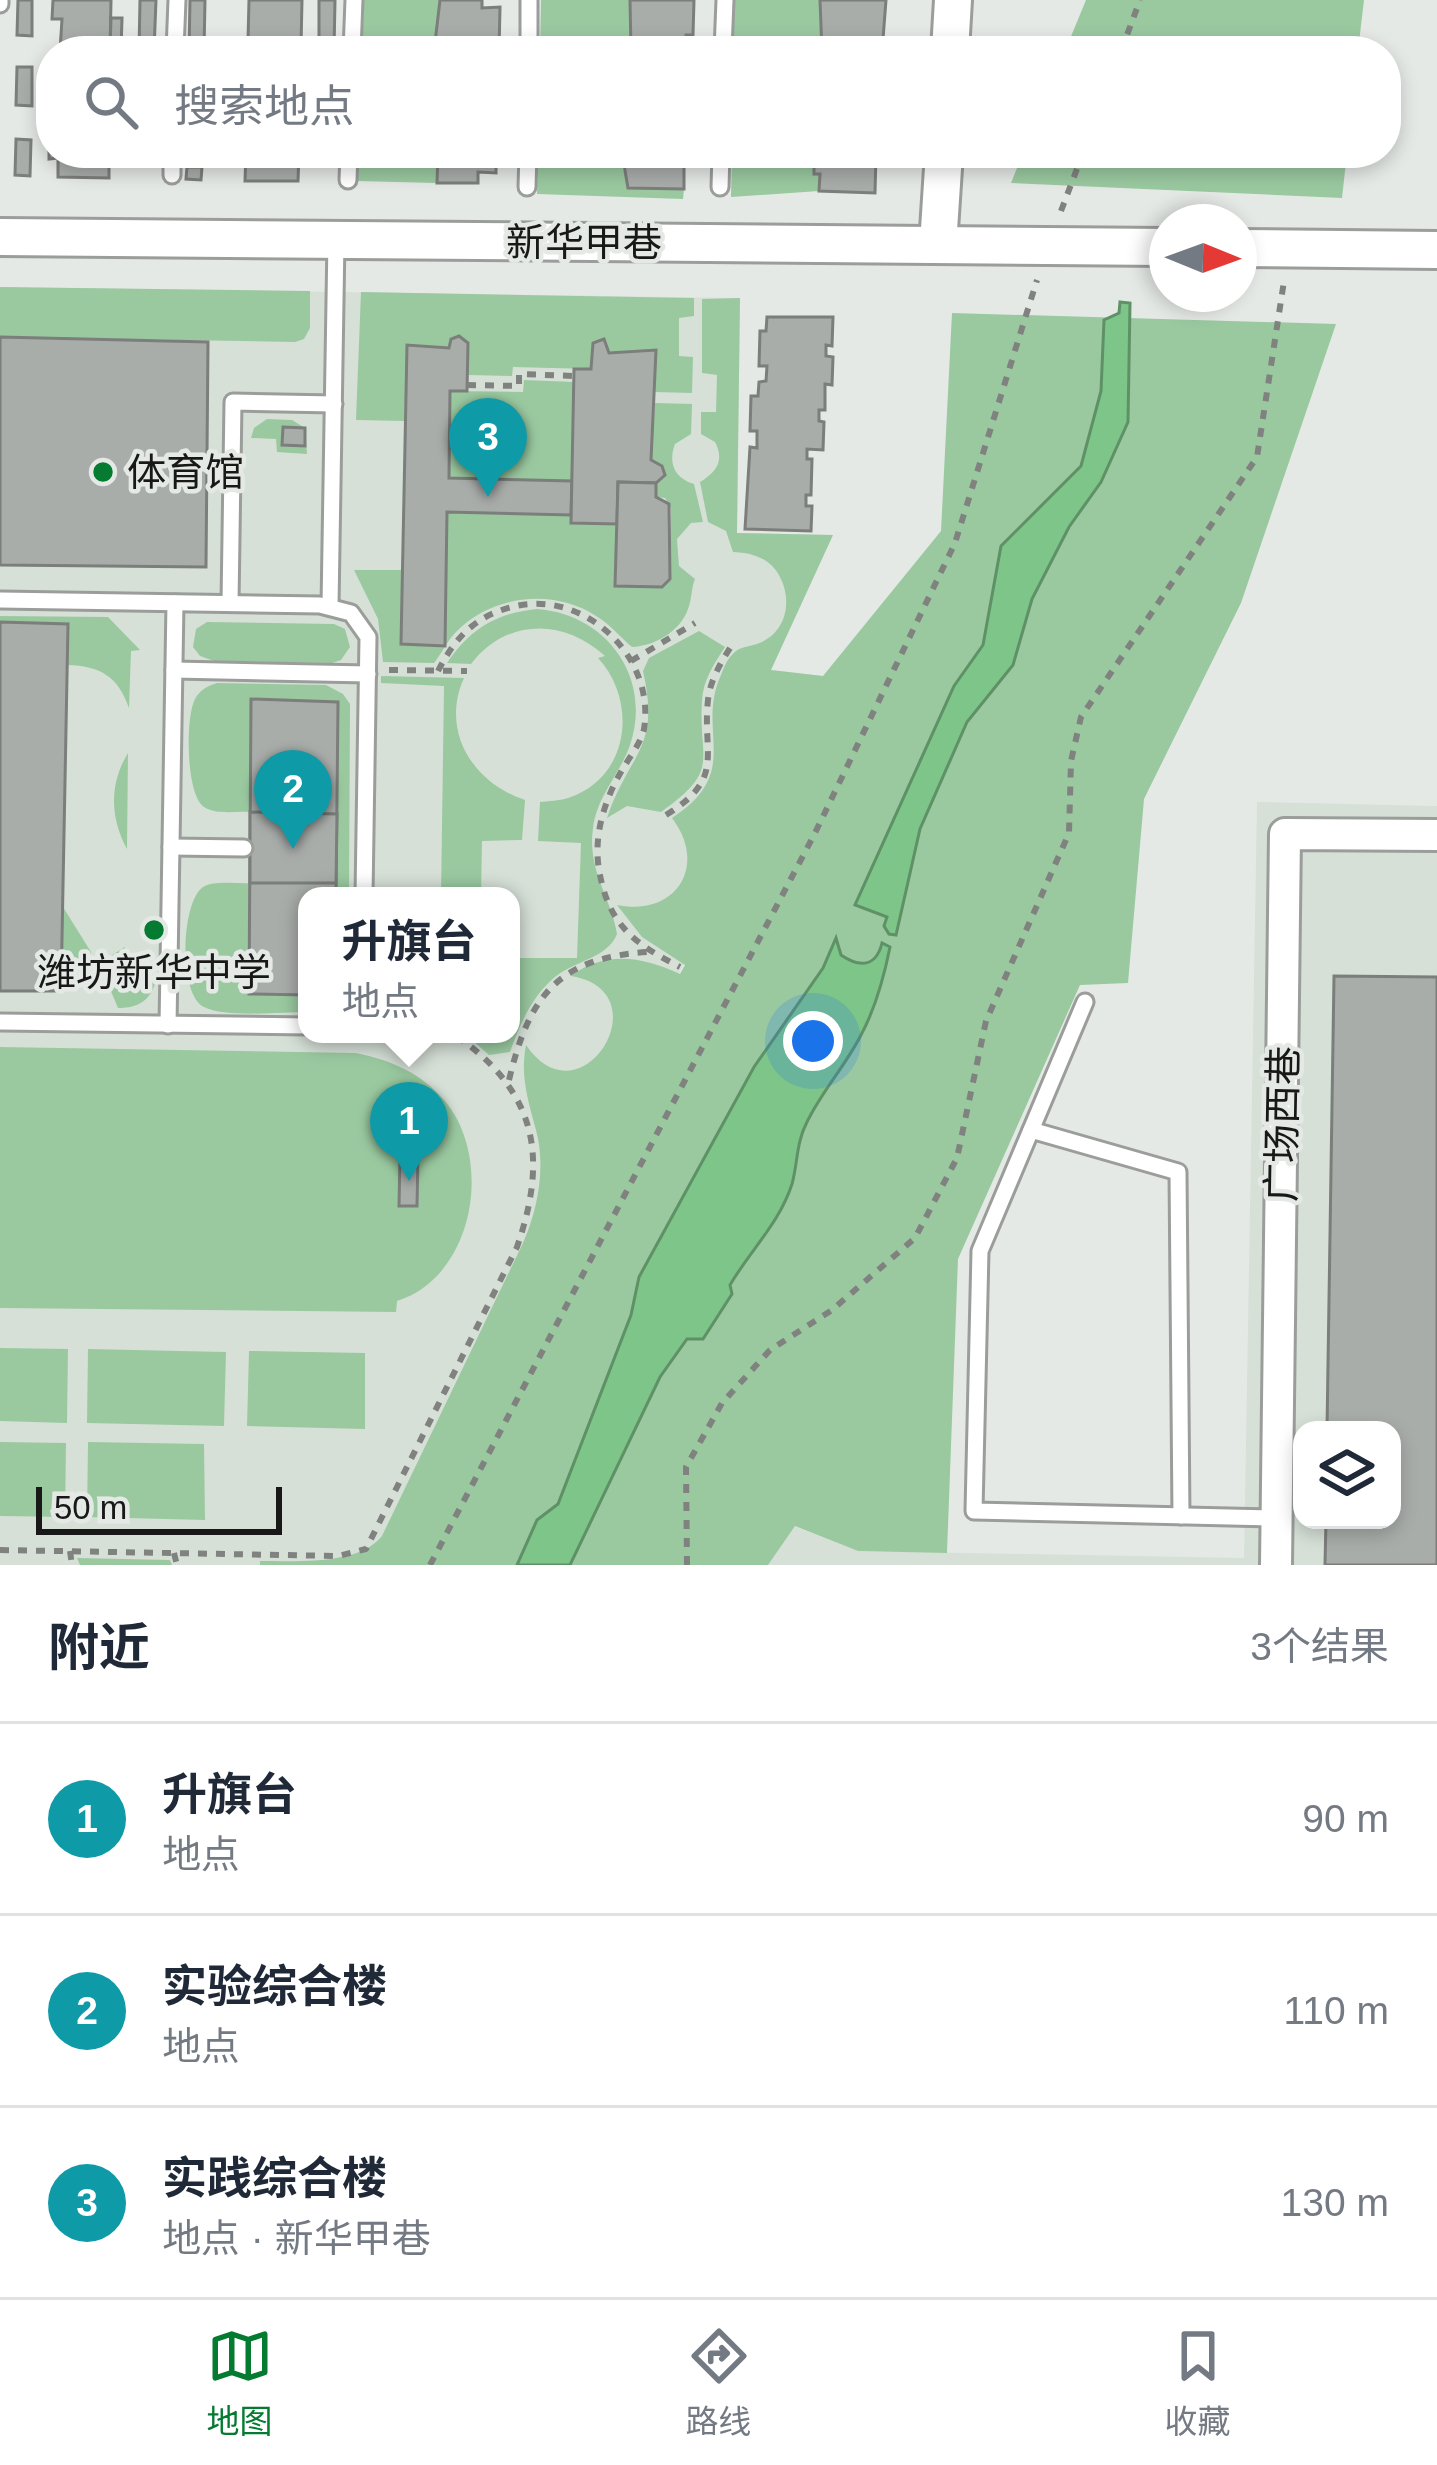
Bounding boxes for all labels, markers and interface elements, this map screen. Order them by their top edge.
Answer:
search box [36,36,1401,168]
icon: search [78,69,144,135]
text: 搜索地点 [174,81,354,132]
north arrow [1149,204,1257,312]
street label: 新华甲巷 [506,221,662,264]
pin: 3 [449,398,527,497]
place label: 体育馆 [127,451,244,494]
marker: 体育馆 [90,459,116,485]
pin: 2 [254,750,332,849]
popup [298,887,520,1043]
text: 升旗台 [341,916,477,967]
marker: 潍坊新华中学 [141,917,167,943]
place label: 潍坊新华中学 [37,951,271,994]
text: 地点 [341,980,420,1023]
your location [783,1011,843,1071]
street label: 广场西巷 [1260,1046,1305,1202]
pin: 1 [370,1082,448,1181]
map controls [1293,1421,1401,1529]
button: layers [1293,1421,1401,1529]
scale bar [36,1481,282,1534]
text: 50 m [54,1489,127,1526]
text: 附近 [48,1619,150,1676]
text: 3个结果 [1250,1625,1389,1668]
text: 升旗台 [162,1769,297,1820]
text: 1 [76,1797,98,1840]
text: 90 m [1302,1797,1389,1840]
text: 地点 [162,1833,240,1876]
text: 实验综合楼 [162,1961,387,2012]
text: 2 [76,1989,98,2032]
text: 110 m [1284,1989,1389,2032]
text: 地点 [162,2025,240,2068]
text: 实践综合楼 [162,2153,387,2204]
text: 3 [76,2181,98,2224]
text: 130 m [1281,2181,1389,2224]
text: 地点 · 新华甲巷 [162,2217,431,2260]
tab: 地图 [207,2323,273,2443]
tab: 路线 [686,2323,752,2443]
tab: 收藏 [1165,2323,1231,2443]

